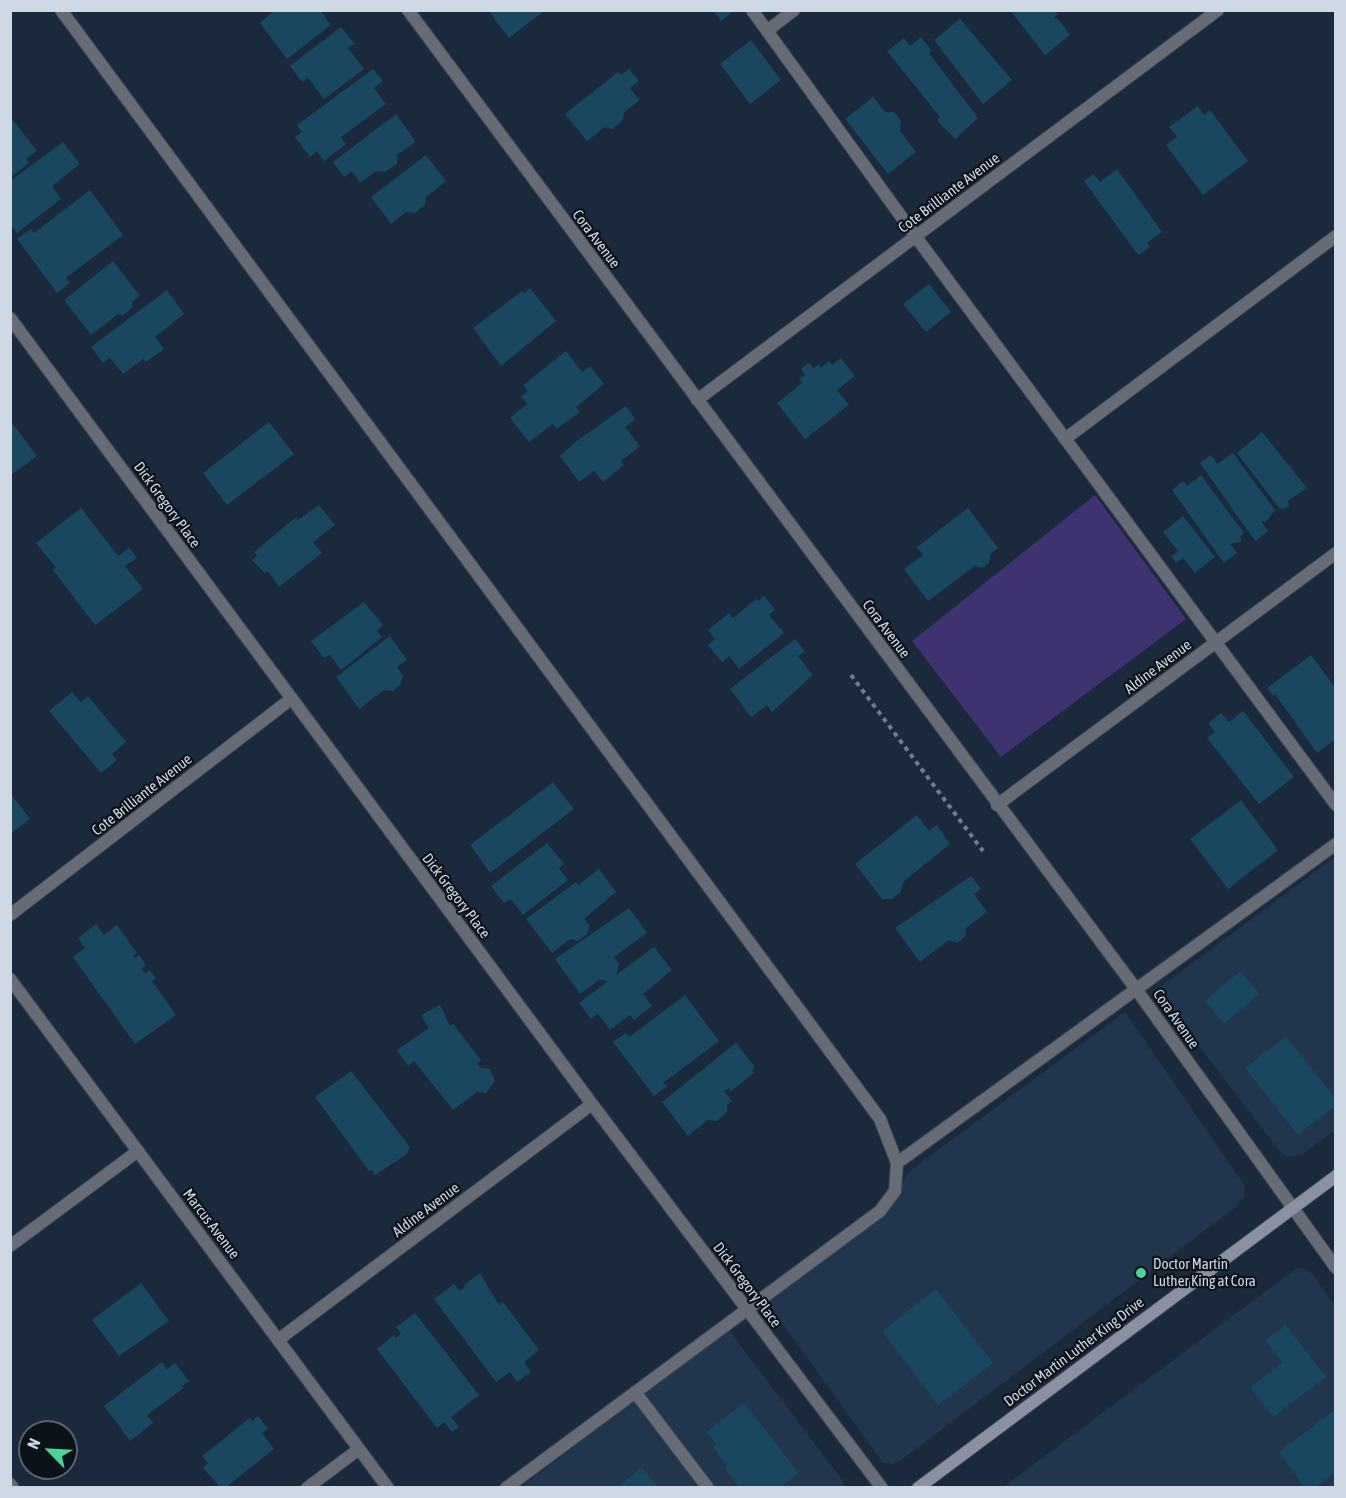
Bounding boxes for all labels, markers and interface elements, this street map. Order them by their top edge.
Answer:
street label: Cote Brilliante Avenue [895,149,1003,237]
street label: Cora Avenue [568,206,624,272]
street label: Dick Gregory Place [130,459,204,551]
street label: Cora Avenue [858,596,914,662]
street label: Aldine Avenue [1121,636,1195,698]
street label: Cote Brilliante Avenue [88,750,196,840]
street label: Dick Gregory Place [418,850,494,942]
street label: Cora Avenue [1149,986,1203,1052]
street label: Aldine Avenue [389,1179,463,1241]
street label: Marcus Avenue [179,1185,243,1263]
street label: Dick Gregory Place [709,1239,785,1331]
place label: Doctor Martin Luther King at Cora [1153,1255,1256,1290]
marker: Doctor Martin Luther King at Cora [1134,1266,1148,1280]
street label: Doctor Martin Luther King Drive [1000,1293,1148,1411]
north arrow [18,1420,78,1480]
text: N [23,1436,44,1451]

